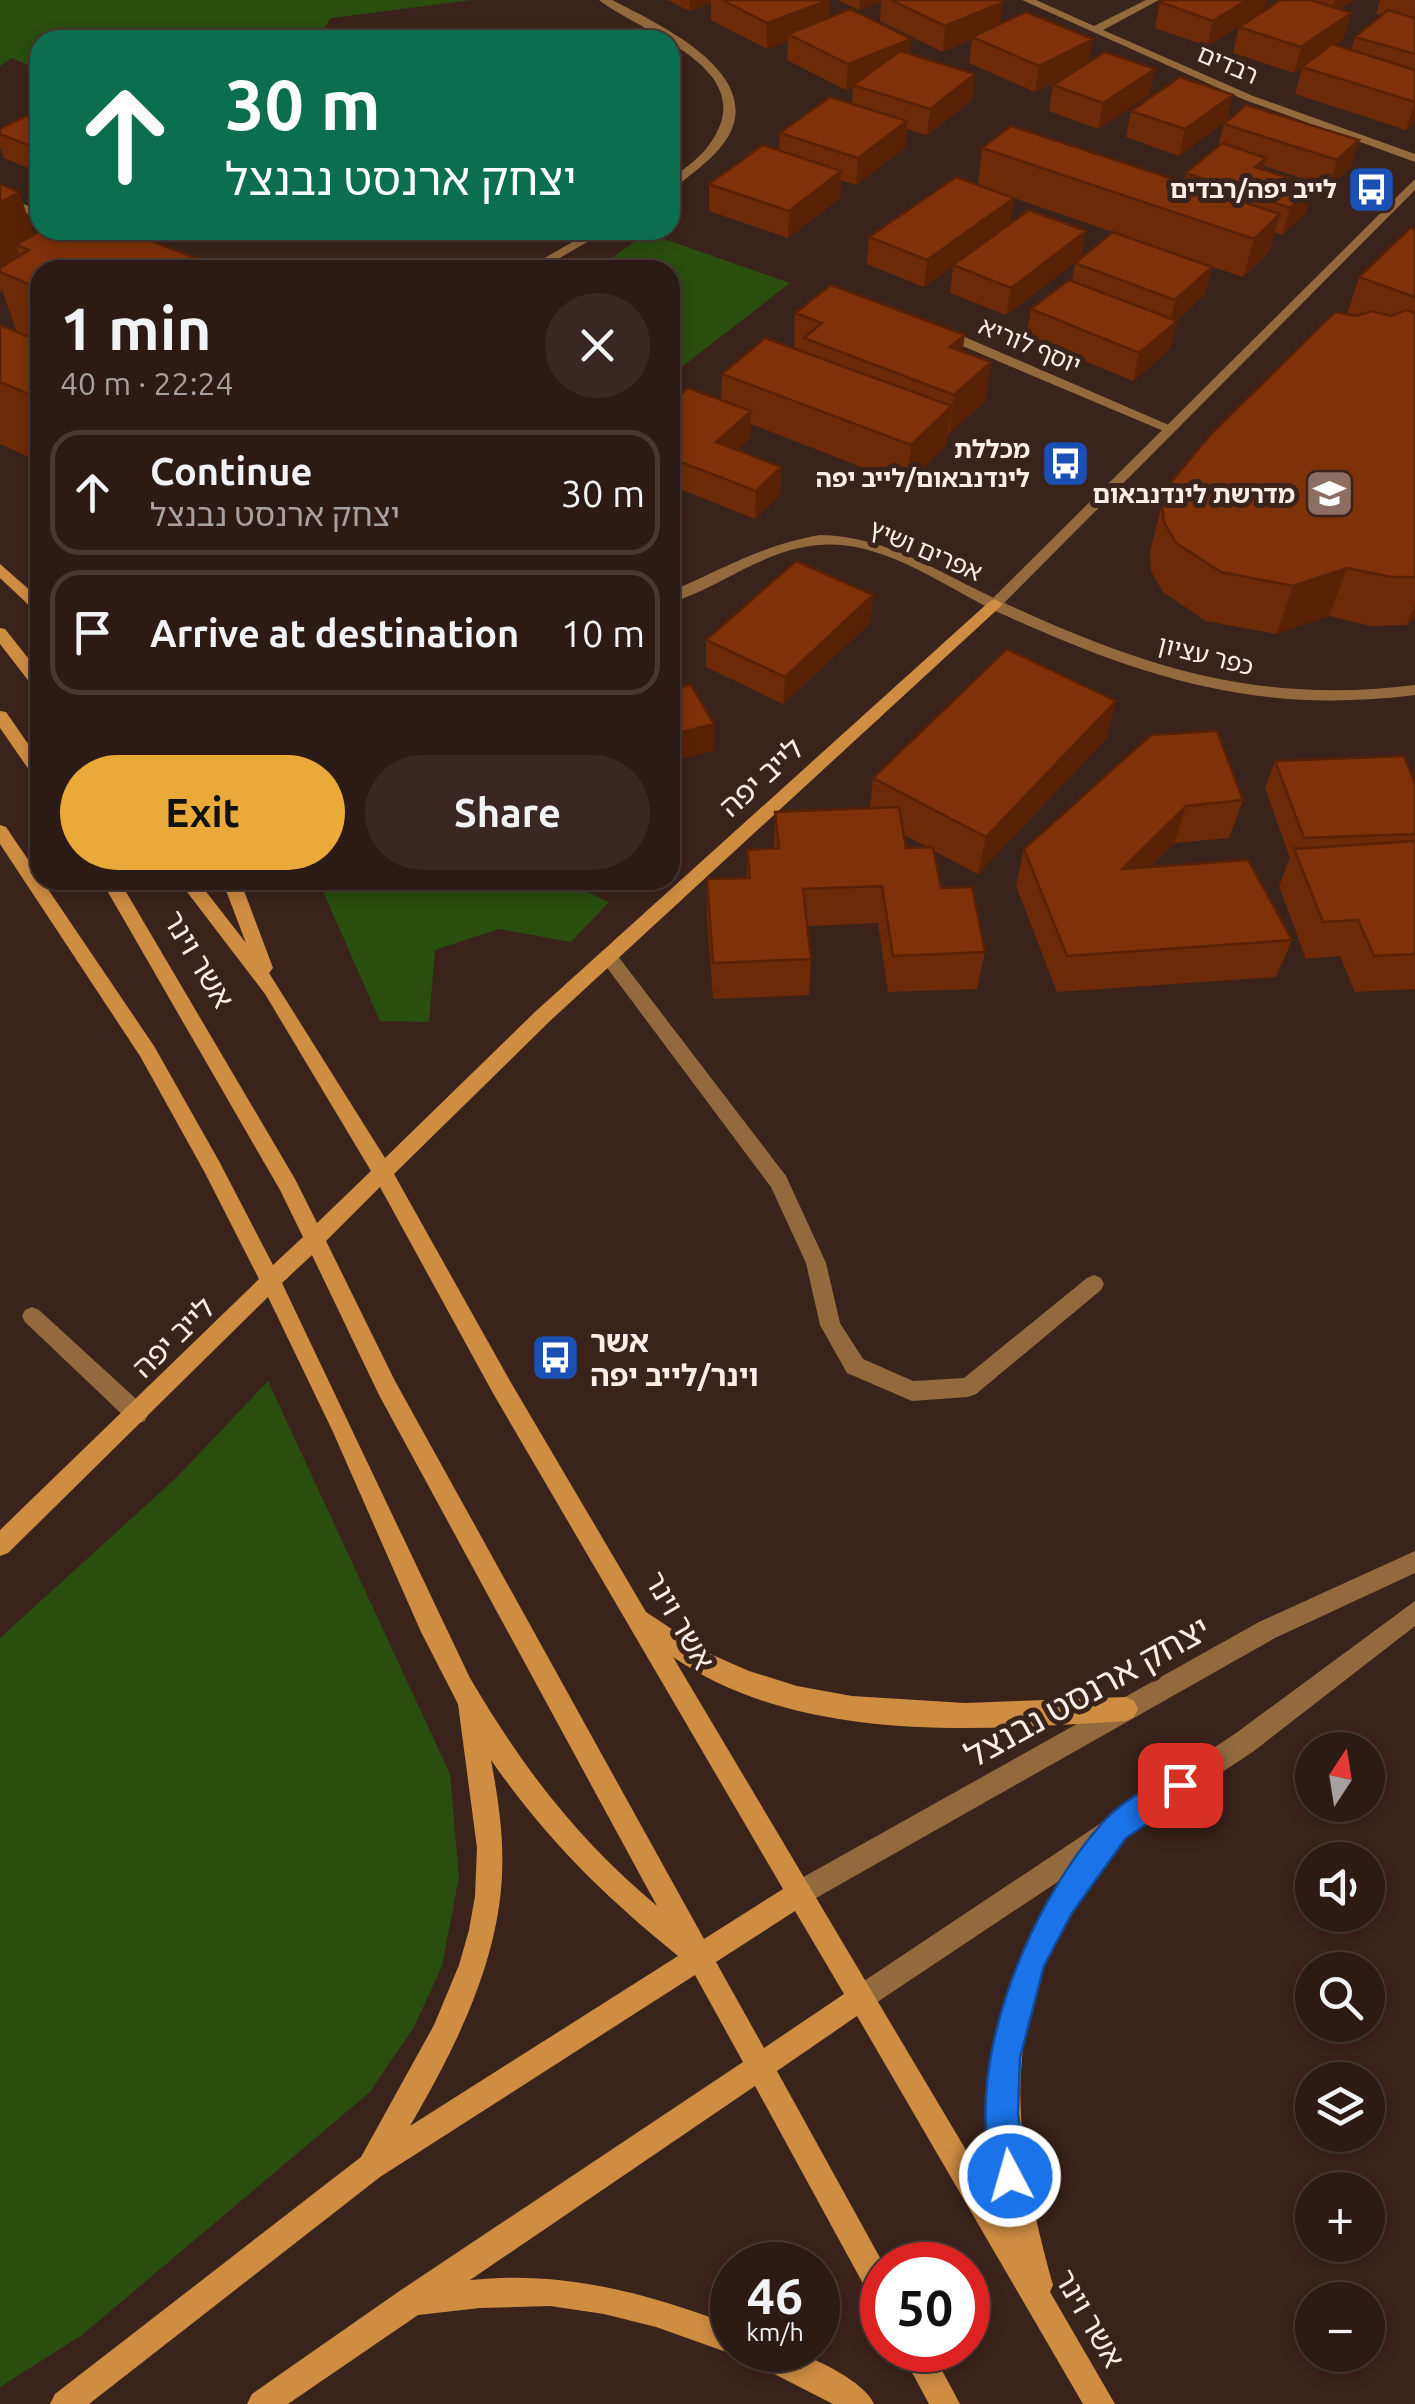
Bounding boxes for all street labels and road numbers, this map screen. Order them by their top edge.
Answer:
street label: רבדים [1193,39,1263,89]
street label: יוסף לוריא [975,311,1085,379]
street label: אפרים ושיץ [866,514,986,586]
street label: כפר עציון [1155,630,1257,680]
street label: לייב יפה [712,731,810,823]
street label: אשר וינר [157,904,241,1014]
street label: לייב יפה [125,1290,221,1384]
street label: אשר וינר [638,1565,722,1675]
street label: יצחק ארנסט נבנצל [958,1607,1216,1775]
street label: אשר וינר [1048,2263,1132,2373]

